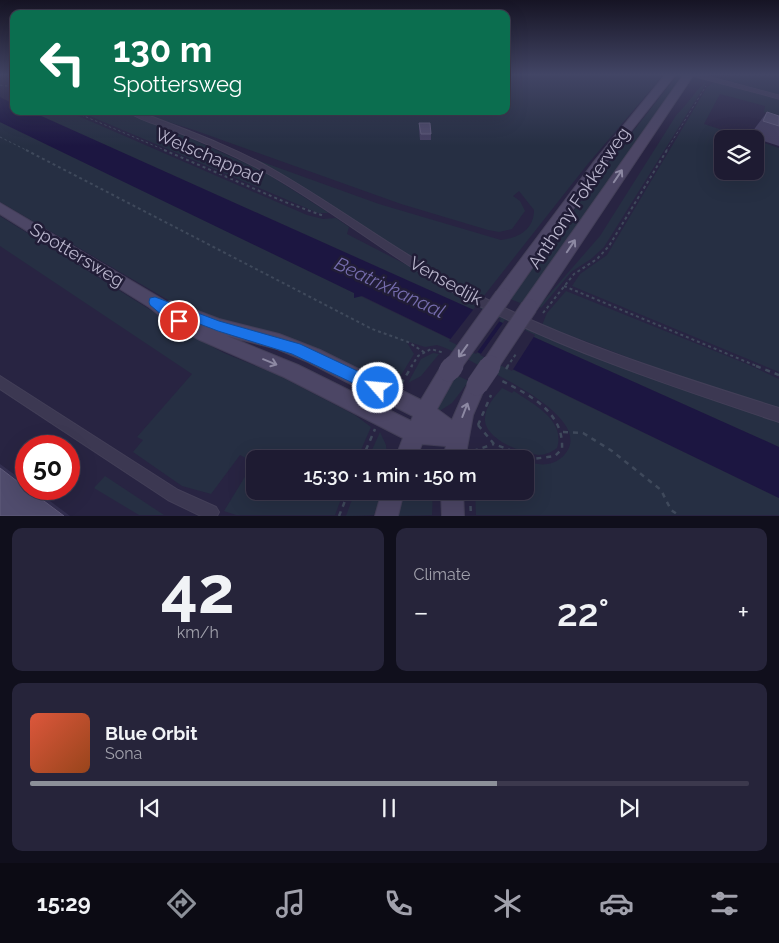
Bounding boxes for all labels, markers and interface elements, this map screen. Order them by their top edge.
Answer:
text: 130 m [113,29,212,70]
icon: left [30,30,95,95]
text: Spottersweg [113,71,242,97]
street label: Welschappad [152,123,266,188]
street label: Anthony Fokkerweg [523,123,634,272]
map controls [714,130,764,180]
button: layers [714,130,764,180]
one-way arrow [613,169,624,183]
street label: Spottersweg [26,218,128,291]
one-way arrow [566,240,576,254]
water label: Beatrixkanaal [331,252,449,322]
street label: Vensedijk [406,252,487,309]
pin [158,300,200,342]
icon: arrive [165,307,193,335]
one-way arrow [458,344,468,358]
one-way arrow [262,358,278,367]
position arrow [351,361,403,413]
one-way arrow [461,403,470,418]
speed limit sign: 50 [15,435,80,500]
text: 15:30 · 1 min · 150 m [303,464,477,486]
text: 42 [161,552,235,628]
text: Climate [414,565,470,584]
text: 22° [557,590,609,635]
text: − [414,596,429,629]
text: + [737,596,749,629]
text: km/h [177,623,219,642]
text: Blue Orbit [105,722,197,744]
text: Sona [105,744,142,763]
icon: previous [136,794,164,822]
icon: pause [375,794,403,822]
icon: next [615,794,643,822]
icon: directions [164,886,199,921]
icon: music [273,886,308,921]
icon: phone [381,886,416,921]
icon: climate [490,886,525,921]
icon: car [599,886,634,921]
icon: filters [707,886,742,921]
text: 15:29 [37,890,91,916]

